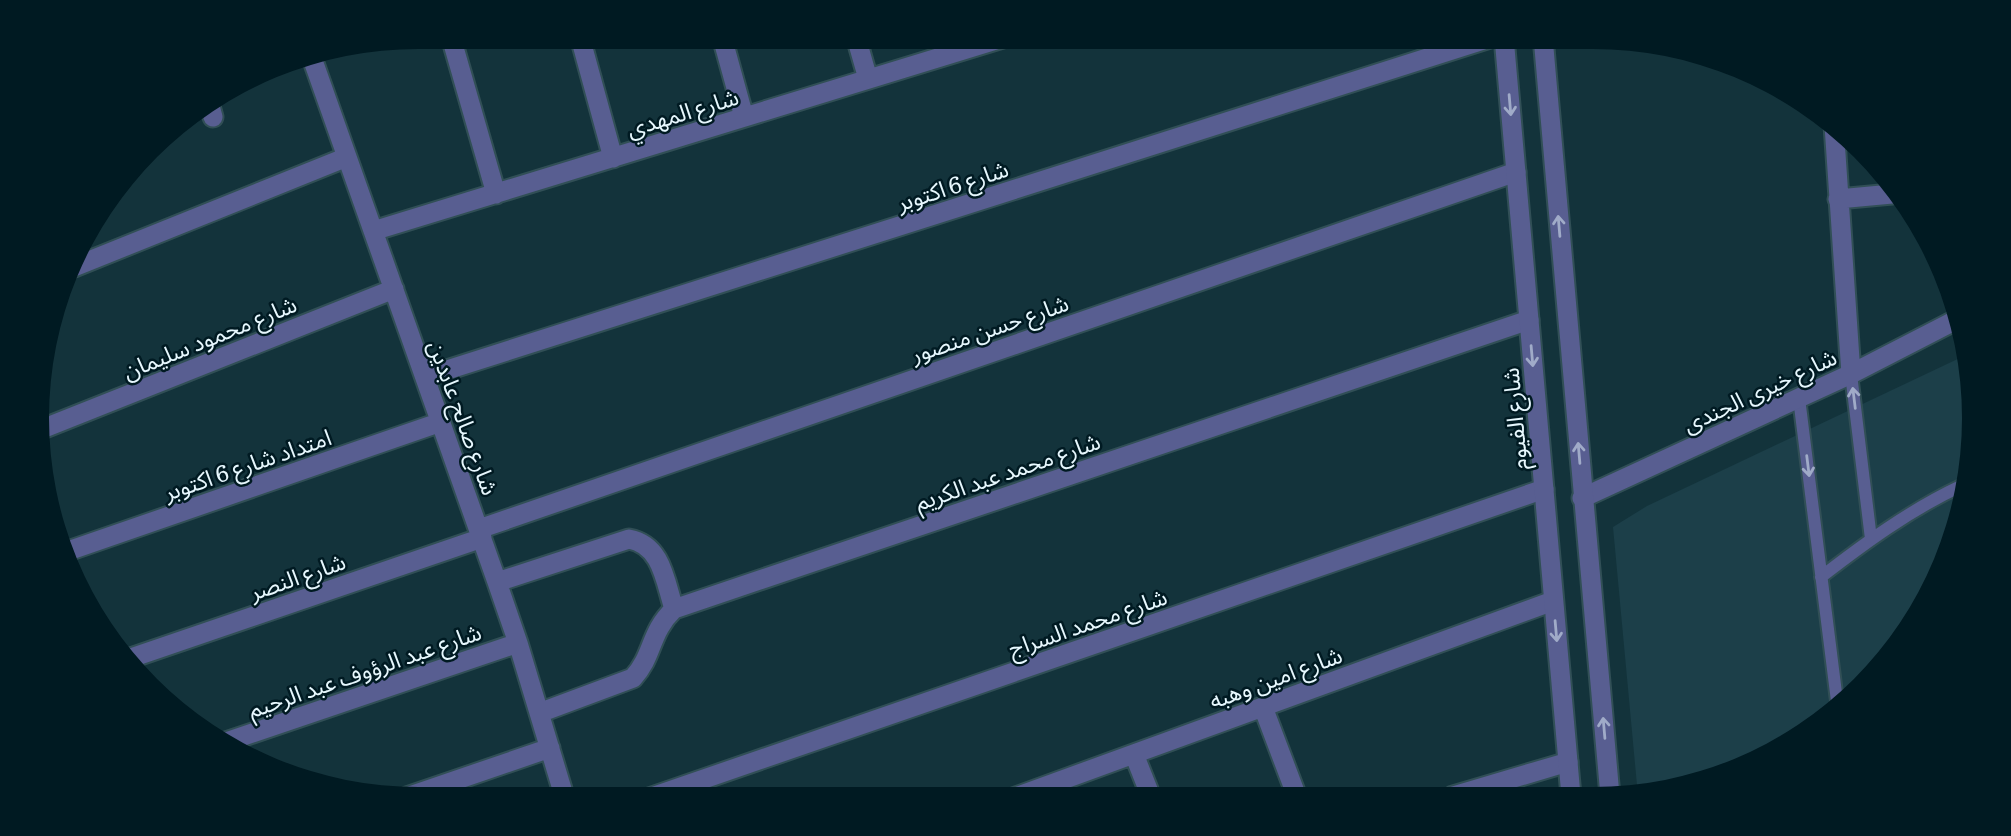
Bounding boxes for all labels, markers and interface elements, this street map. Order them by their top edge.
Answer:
street label: شارع المهدي [622,78,743,146]
one-way arrow [1504,93,1517,116]
street label: شارع 6 اكتوبر [891,150,1013,220]
one-way arrow [1552,215,1565,238]
street label: شارع حسن منصور [905,284,1073,372]
street label: شارع محمود سليمان [117,286,302,388]
street label: شارع صالح عابدين [419,335,509,500]
street label: شارع خيرى الجندى [1676,338,1842,441]
one-way arrow [1526,344,1539,367]
street label: شارع الفيوم [1492,366,1537,472]
one-way arrow [1847,387,1860,410]
street label: امتداد شارع 6 اكتوبر [158,418,336,510]
street label: شارع محمد عبد الكريم [910,422,1105,520]
one-way arrow [1572,442,1585,465]
one-way arrow [1801,454,1814,477]
street label: شارع النصر [243,543,350,610]
street label: شارع محمد السراج [1003,578,1172,666]
street label: شارع عبد الرؤوف عبد الرحيم [243,613,486,727]
one-way arrow [1550,619,1563,642]
street label: شارع امين وهبه [1204,636,1347,718]
one-way arrow [1597,717,1610,740]

